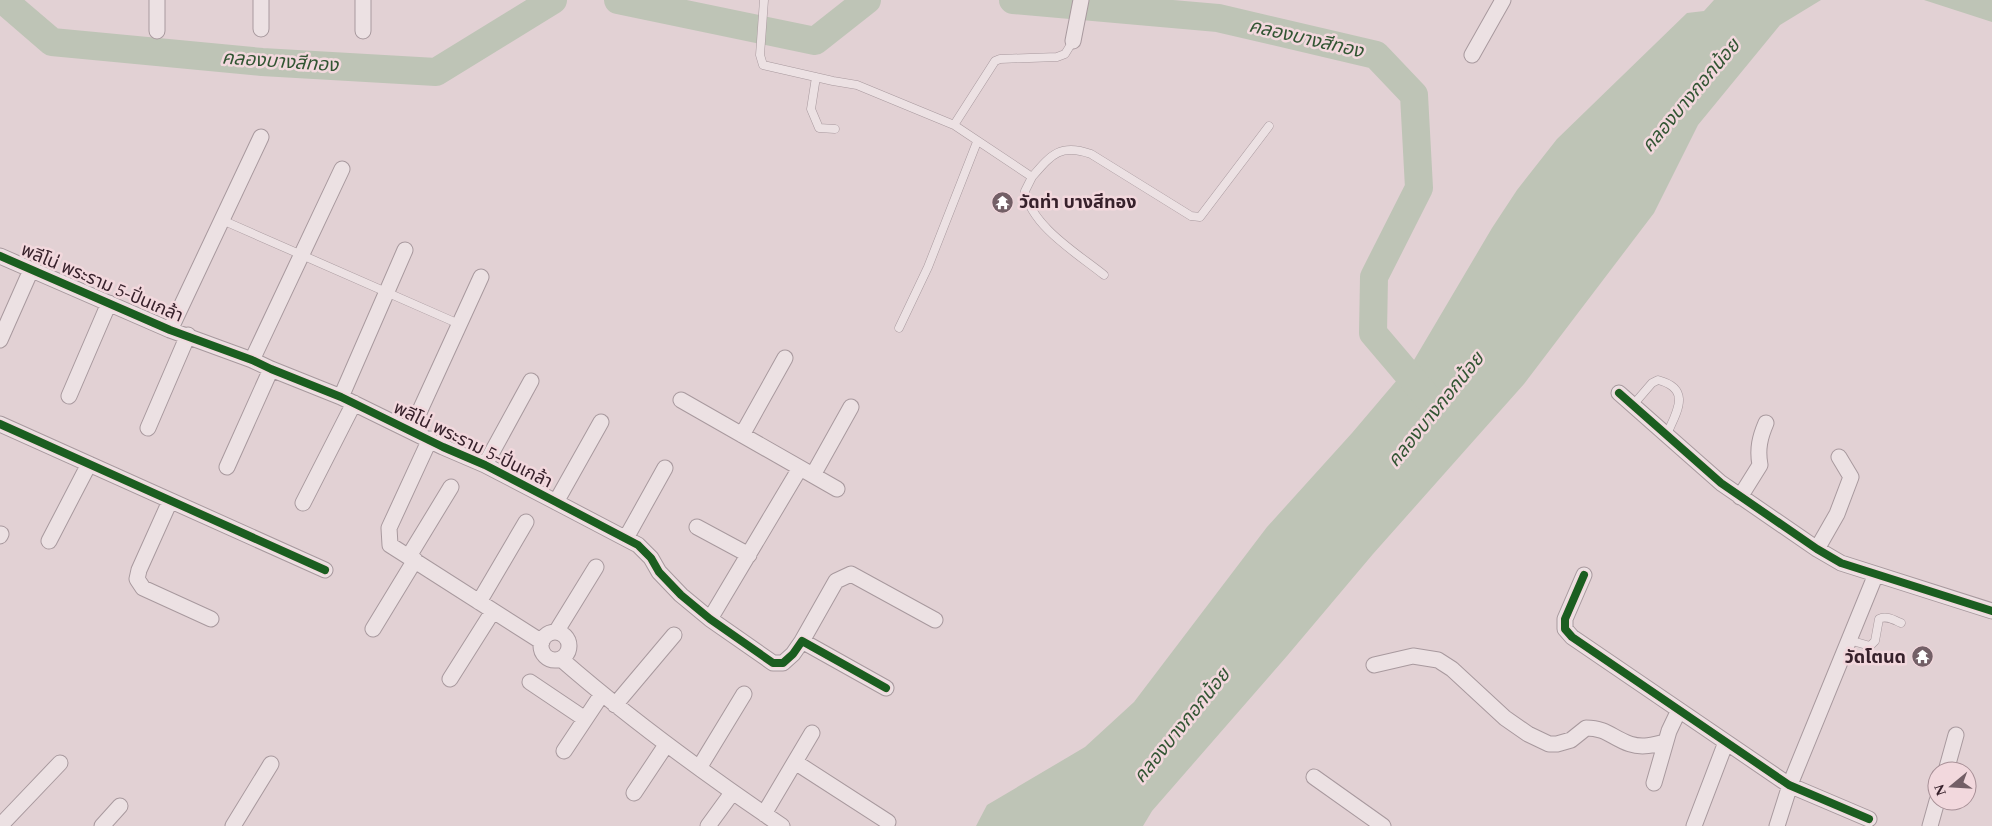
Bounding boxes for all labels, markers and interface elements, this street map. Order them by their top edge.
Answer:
water label: คลองบางสีทอง [1246,12,1367,66]
water label: คลองบางกอกน้อย [1635,32,1748,159]
water label: คลองบางสีทอง [221,43,340,81]
place label: วัดท่า บางสีทอง [1019,189,1137,216]
temple icon: วัดท่า บางสีทอง [991,190,1015,214]
street label: พลีโน่ พระราม 5-ปิ่นเกล้า [17,237,187,329]
water label: คลองบางกอกน้อย [1381,345,1493,474]
street label: พลีโน่ พระราม 5-ปิ่นเกล้า [389,395,557,495]
place label: วัดโตนด [1844,644,1906,671]
temple icon: วัดโตนด [1910,645,1934,669]
water label: คลองบางกอกน้อย [1127,661,1239,790]
north arrow [1927,761,1977,811]
text: N [1928,781,1952,799]

